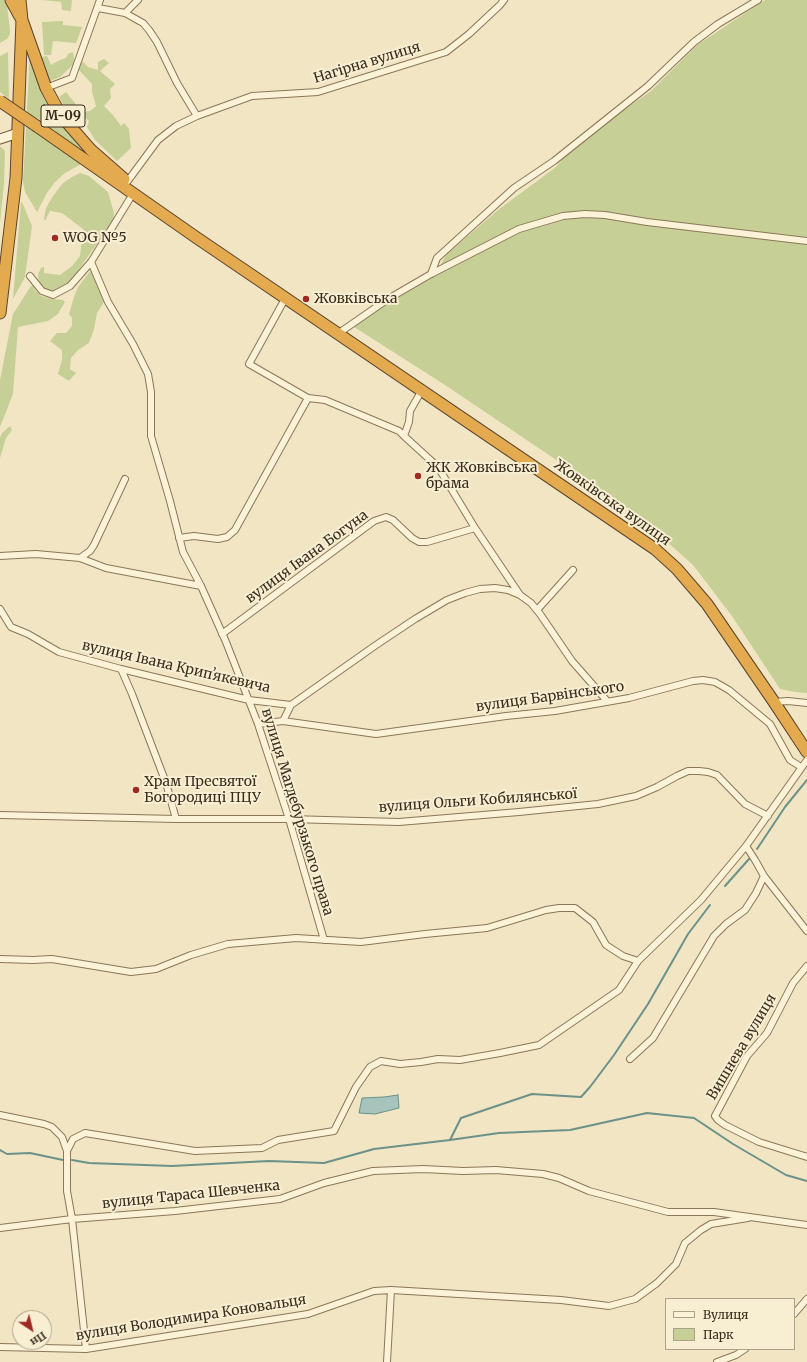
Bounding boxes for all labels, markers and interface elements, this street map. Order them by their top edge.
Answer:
street label: Нагірна вулиця [312,39,422,87]
road number: М-09 [41,105,85,127]
place label: WOG №5 [63,230,127,246]
marker: WOG №5 [50,233,60,243]
place label: Жовківська [314,291,397,307]
marker: Жовківська [301,294,311,304]
street label: Жовківська вулиця [550,456,674,550]
place label: ЖК Жовківська брама [426,460,538,492]
marker: ЖК Жовківська брама [413,471,423,481]
street label: вулиця Івана Богуна [243,507,371,607]
street label: вулиця Івана Крипʼякевича [80,637,272,697]
street label: вулиця Барвінського [475,678,625,716]
street label: вулиця Магдебурзького права [257,706,337,918]
place label: Храм Пресвятої Богородиці ПЦУ [144,774,261,806]
marker: Храм Пресвятої Богородиці ПЦУ [131,785,141,795]
street label: вулиця Ольги Кобилянської [378,786,578,816]
street label: Вишнева вулиця [704,991,780,1103]
street label: вулиця Тараса Шевченка [101,1177,281,1213]
street label: вулиця Володимира Коновальця [75,1291,307,1345]
legend [665,1298,795,1350]
text: Вулиця [703,1307,748,1322]
north arrow [12,1310,52,1350]
text: Парк [703,1327,734,1342]
text: Пн [28,1329,49,1349]

